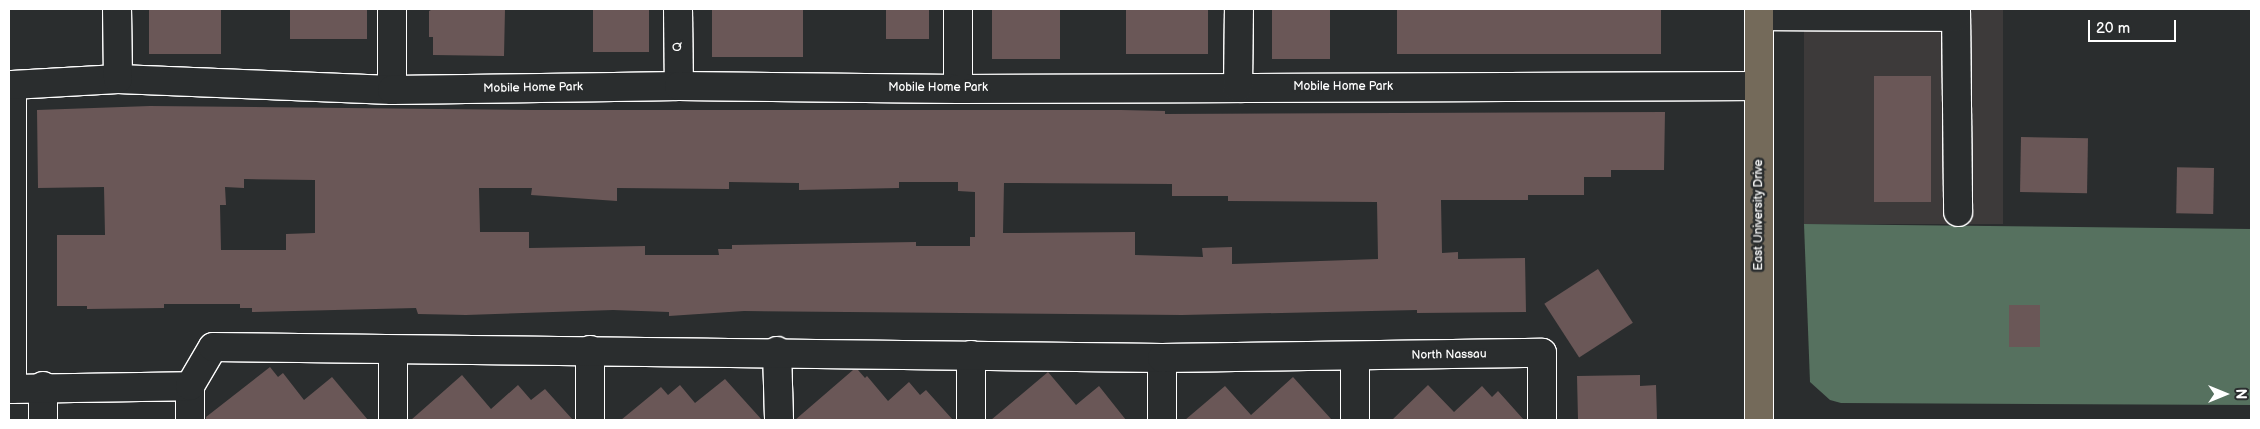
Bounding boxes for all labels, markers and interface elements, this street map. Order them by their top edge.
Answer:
scale bar [2090,10,2178,42]
text: 20 m [2096,19,2130,38]
street label: Q [671,42,685,52]
street label: Mobile Home Park [483,80,583,96]
street label: Mobile Home Park [1293,80,1393,94]
street label: Mobile Home Park [888,81,988,95]
street label: East University Drive [1752,159,1766,271]
street label: North Nassau [1411,347,1487,363]
north arrow [2200,369,2250,419]
text: N [2232,389,2249,399]

